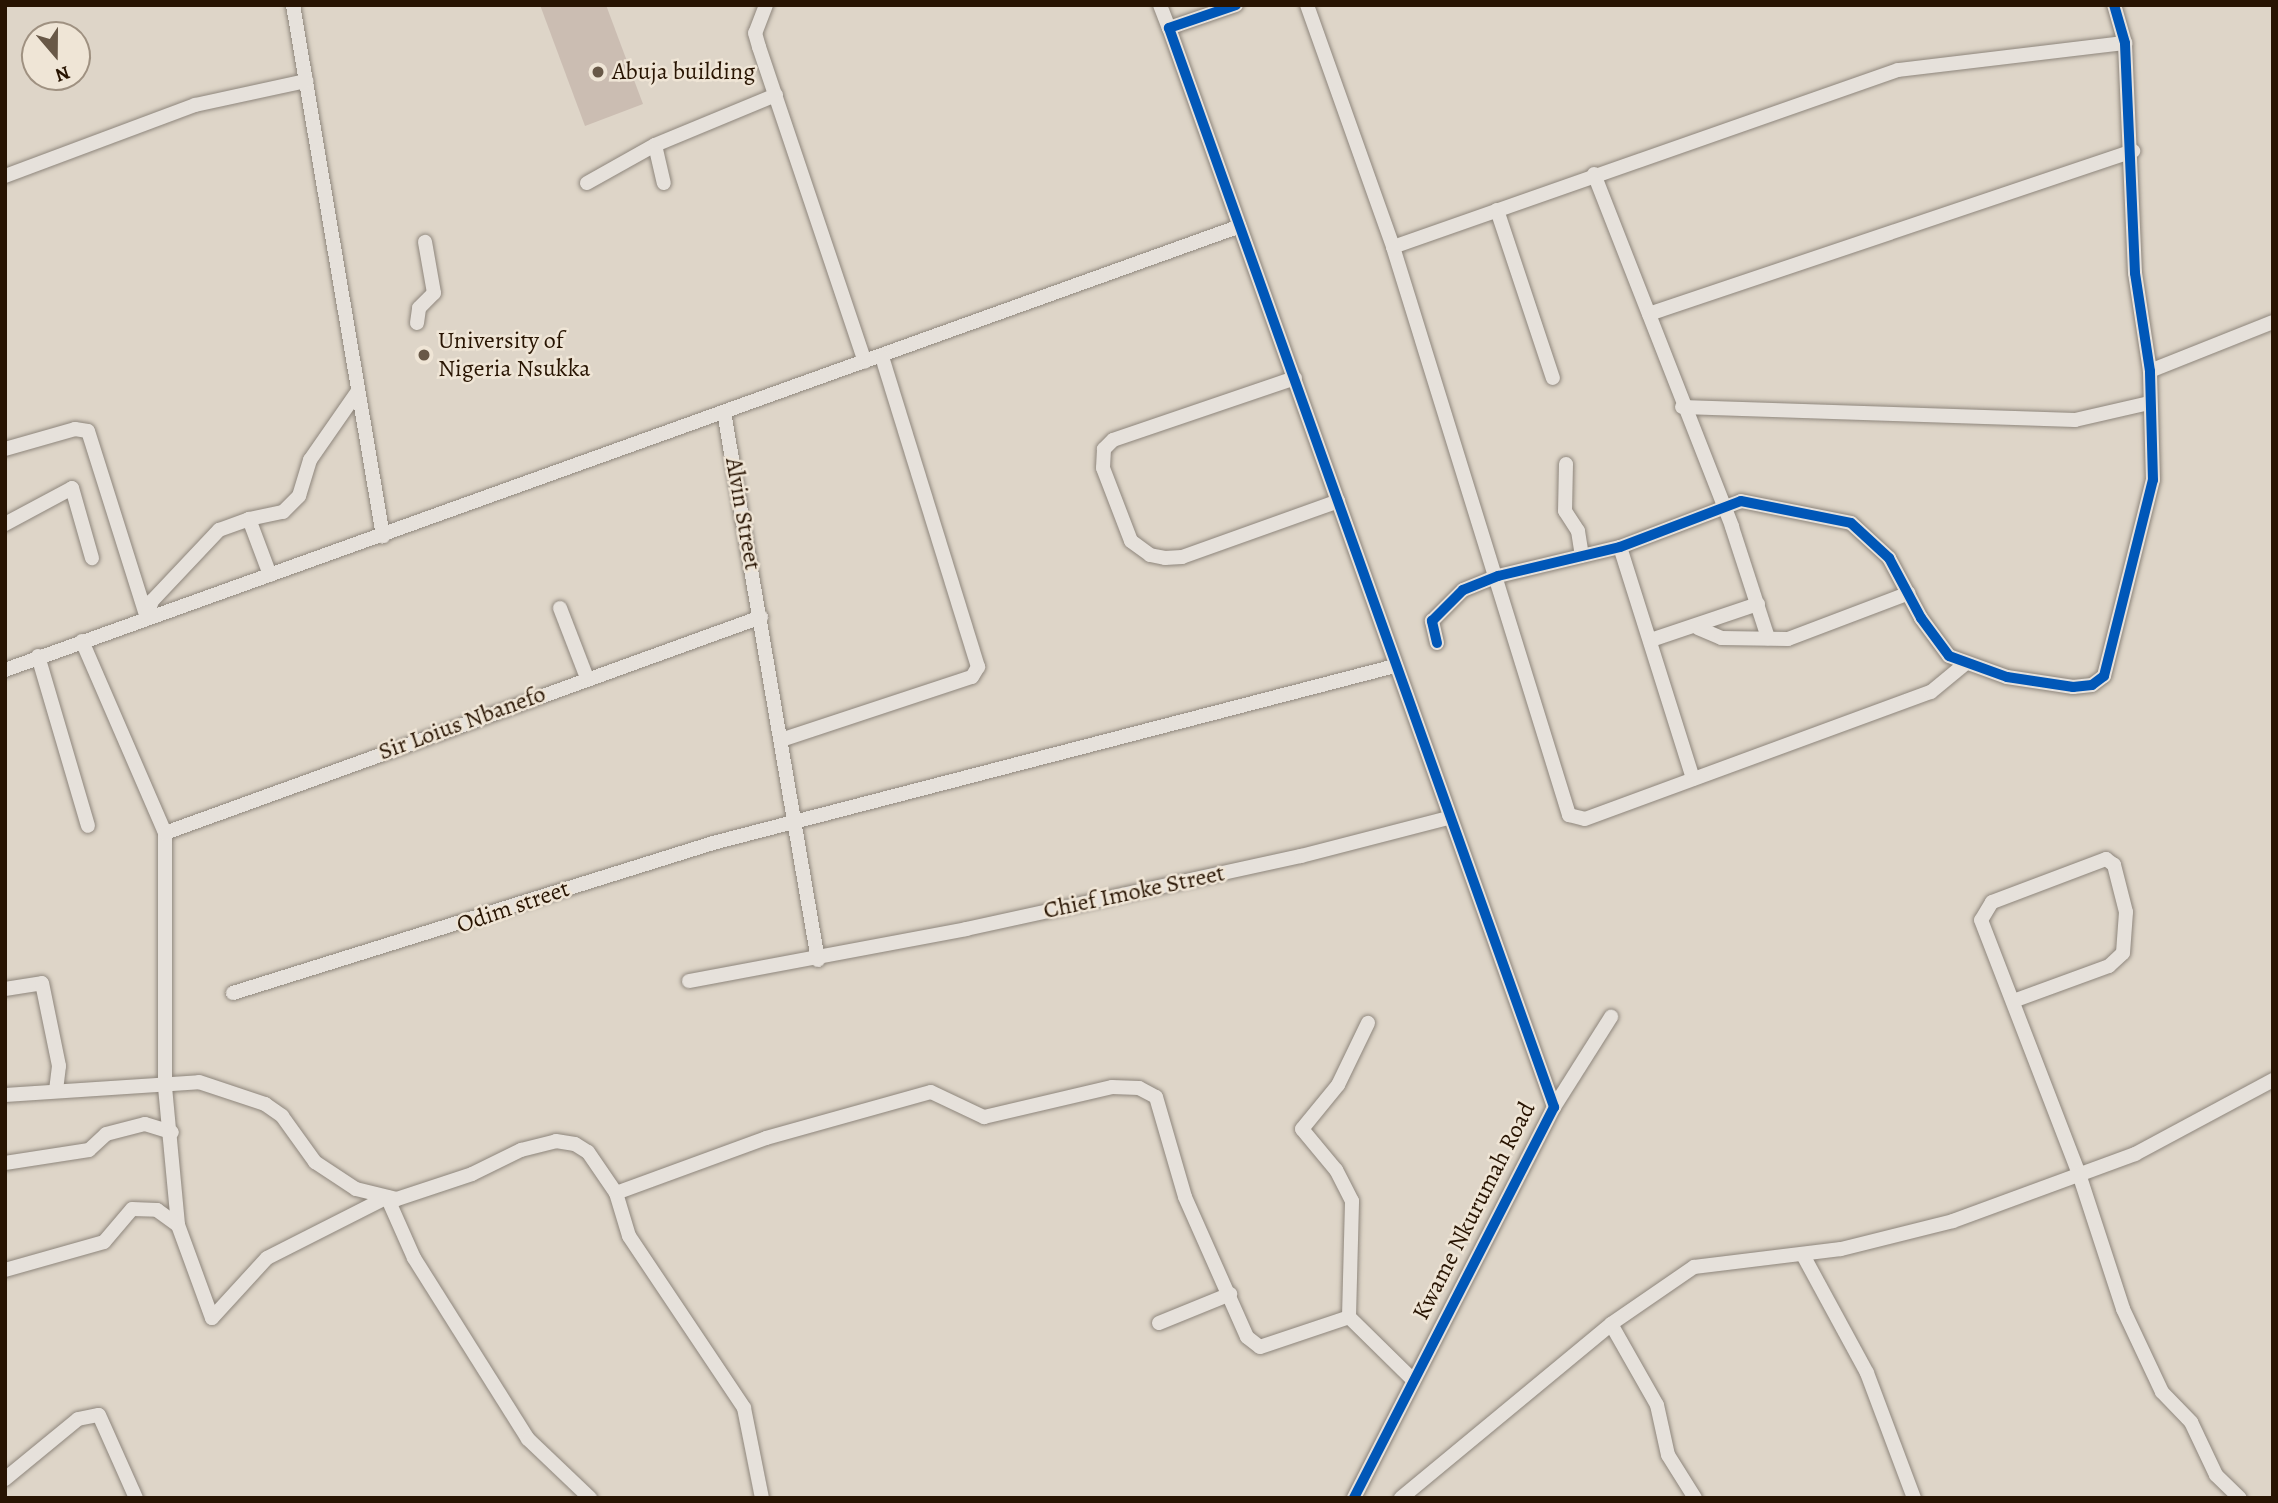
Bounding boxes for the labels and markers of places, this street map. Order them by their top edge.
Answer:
place label: Abuja building [612,58,755,86]
marker: Abuja building [590,64,606,80]
place label: University of Nigeria Nsukka [438,327,590,383]
marker: University of Nigeria Nsukka [416,347,432,363]

